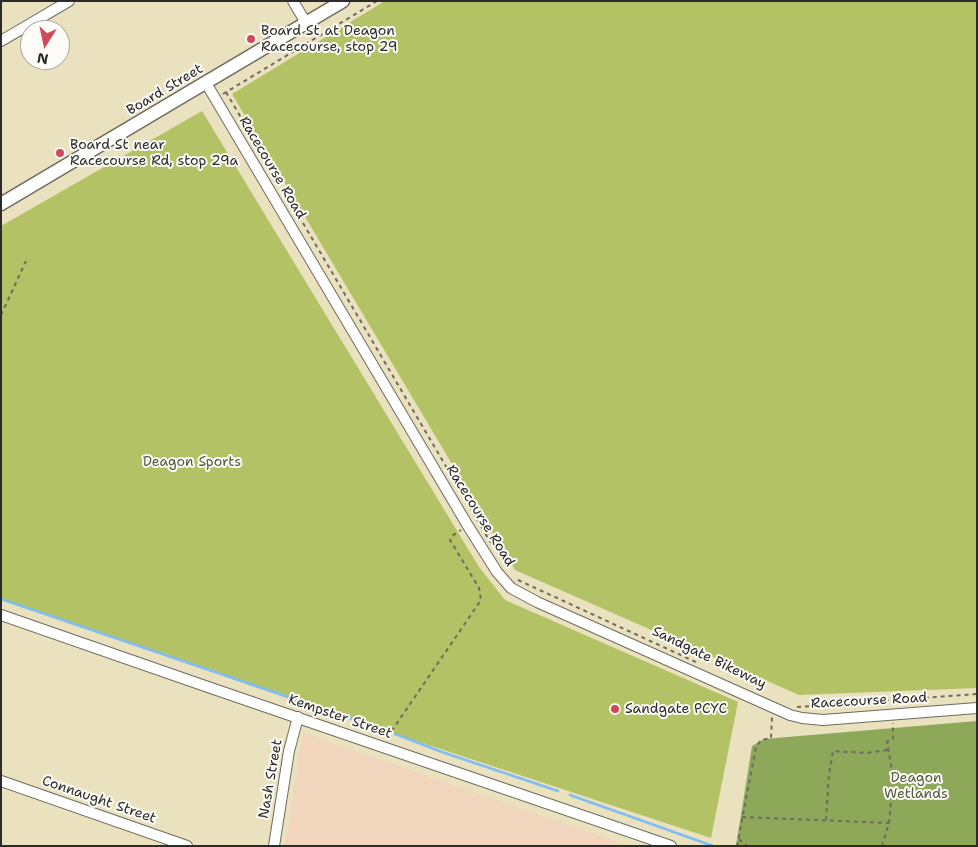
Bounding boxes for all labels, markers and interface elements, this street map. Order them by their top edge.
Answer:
north arrow [20,20,70,70]
place label: Board St at Deagon Racecourse, stop 29 [261,23,398,56]
marker: Board St at Deagon Racecourse, stop 29 [245,33,257,45]
text: N [36,49,50,69]
street label: Board Street [124,61,206,119]
street label: Racecourse Road [235,114,309,222]
place label: Board St near Racecourse Rd, stop 29a [70,137,238,170]
marker: Board St near Racecourse Rd, stop 29a [54,147,66,159]
park label: Deagon Sports [143,454,241,470]
street label: Racecourse Road [442,462,518,570]
street label: Sandgate Bikeway [649,623,769,693]
street label: Racecourse Road [810,690,928,712]
street label: Kempster Street [286,691,394,743]
place label: Sandgate PCYC [625,701,727,717]
marker: Sandgate PCYC [609,703,621,715]
street label: Nash Street [256,738,286,820]
park label: Deagon Wetlands [884,770,948,802]
street label: Connaught Street [40,773,158,827]

